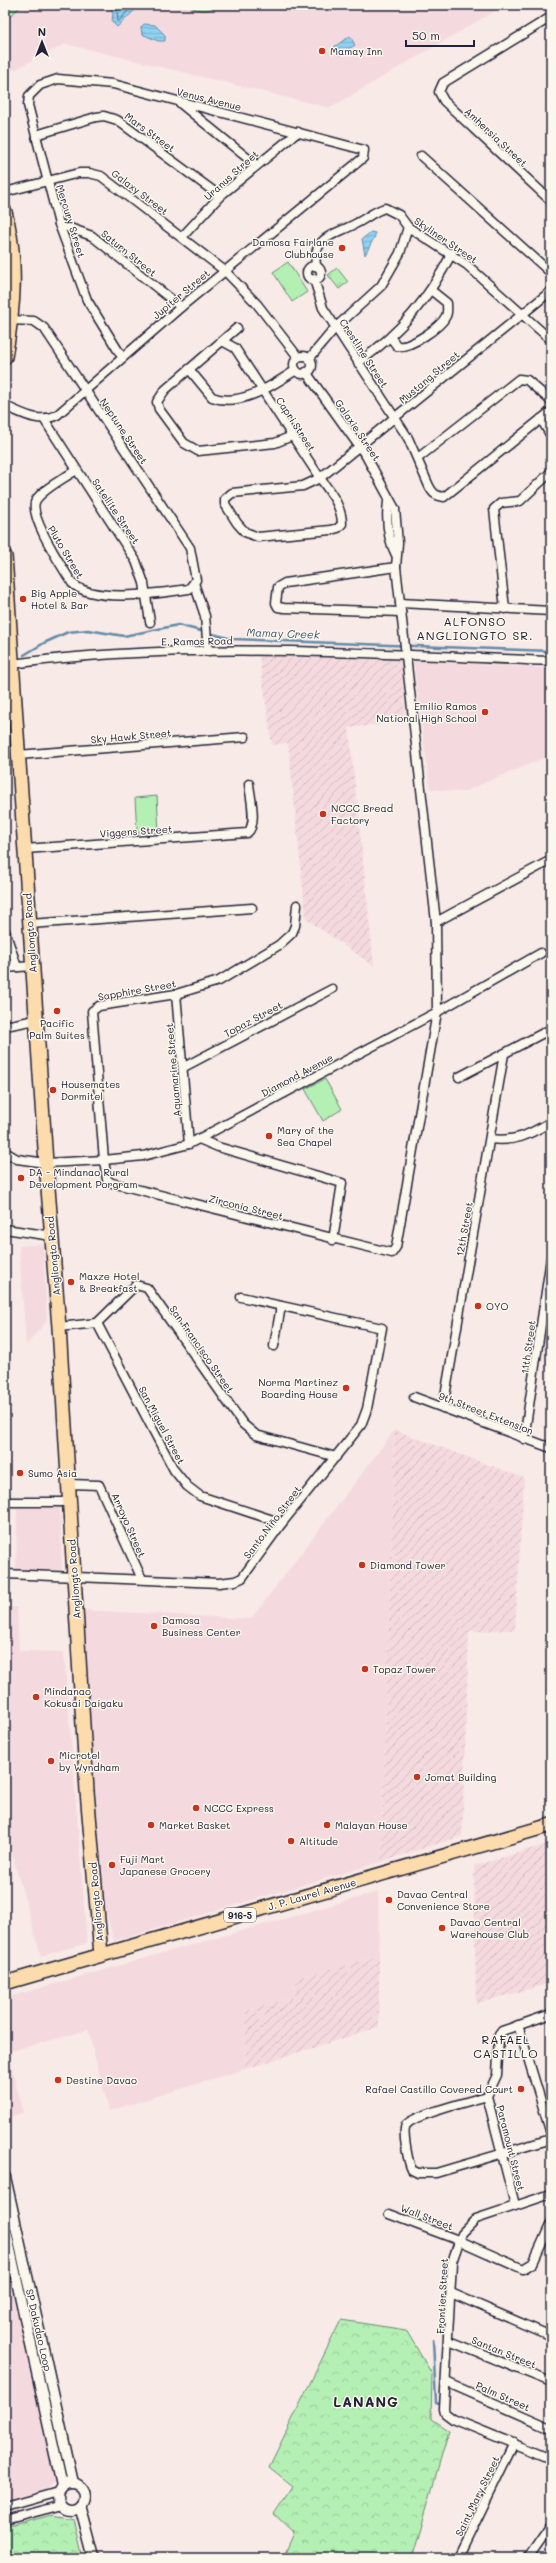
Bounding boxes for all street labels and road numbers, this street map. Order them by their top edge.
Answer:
street label: Venus Avenue [175,84,243,114]
street label: Amhersia Street [462,104,530,170]
street label: Mars Street [122,109,178,155]
street label: Uranus Street [201,147,261,203]
street label: Galaxy Street [109,166,171,218]
street label: Mercury Street [53,183,89,259]
street label: Skyliner Street [412,214,480,266]
street label: Saturn Street [98,226,160,280]
street label: Jupiter Street [149,266,213,322]
street label: Crestline Street [336,316,392,390]
street label: Mustang Street [396,347,462,407]
street label: Capri Street [273,394,319,454]
street label: Neptune Street [97,395,151,467]
street label: Galaxie Street [332,396,384,464]
street label: Satellite Street [89,476,143,546]
street label: Pluto Street [45,523,87,581]
street label: E. Ramos Road [161,633,233,649]
street label: Sky Hawk Street [90,726,172,746]
street label: Viggens Street [99,821,173,841]
street label: Angliongto Road [20,893,40,973]
street label: Sapphire Street [97,976,177,1004]
street label: Topaz Street [221,998,285,1040]
street label: Aquamarine Street [162,1023,184,1117]
street label: Diamond Avenue [259,1050,335,1100]
street label: Zirconia Street [207,1191,285,1223]
street label: 12th Street [452,1201,476,1257]
street label: Angliongto Road [43,1216,63,1296]
street label: San Francisco Street [167,1303,237,1395]
street label: 11th Street [517,1319,539,1375]
street label: San Miguel Street [135,1383,189,1467]
street label: 9th Street Extension [437,1388,535,1438]
street label: Santo Niño Street [240,1483,304,1561]
street label: Arroyo Street [109,1491,149,1559]
street label: Angliongto Road [64,1539,84,1619]
street label: Angliongto Road [86,1862,106,1942]
street label: J. P. Laurel Avenue [266,1875,358,1913]
road number: 916-5 [224,1908,256,1922]
street label: Paramount Street [494,2104,528,2192]
street label: Wall Street [399,2201,455,2233]
street label: Frontier Street [433,2258,451,2334]
street label: SP Dakudao Loop [23,2288,55,2372]
street label: Santan Street [470,2333,538,2371]
street label: Palm Street [474,2378,532,2414]
street label: Saint Mary Street [452,2454,502,2538]

